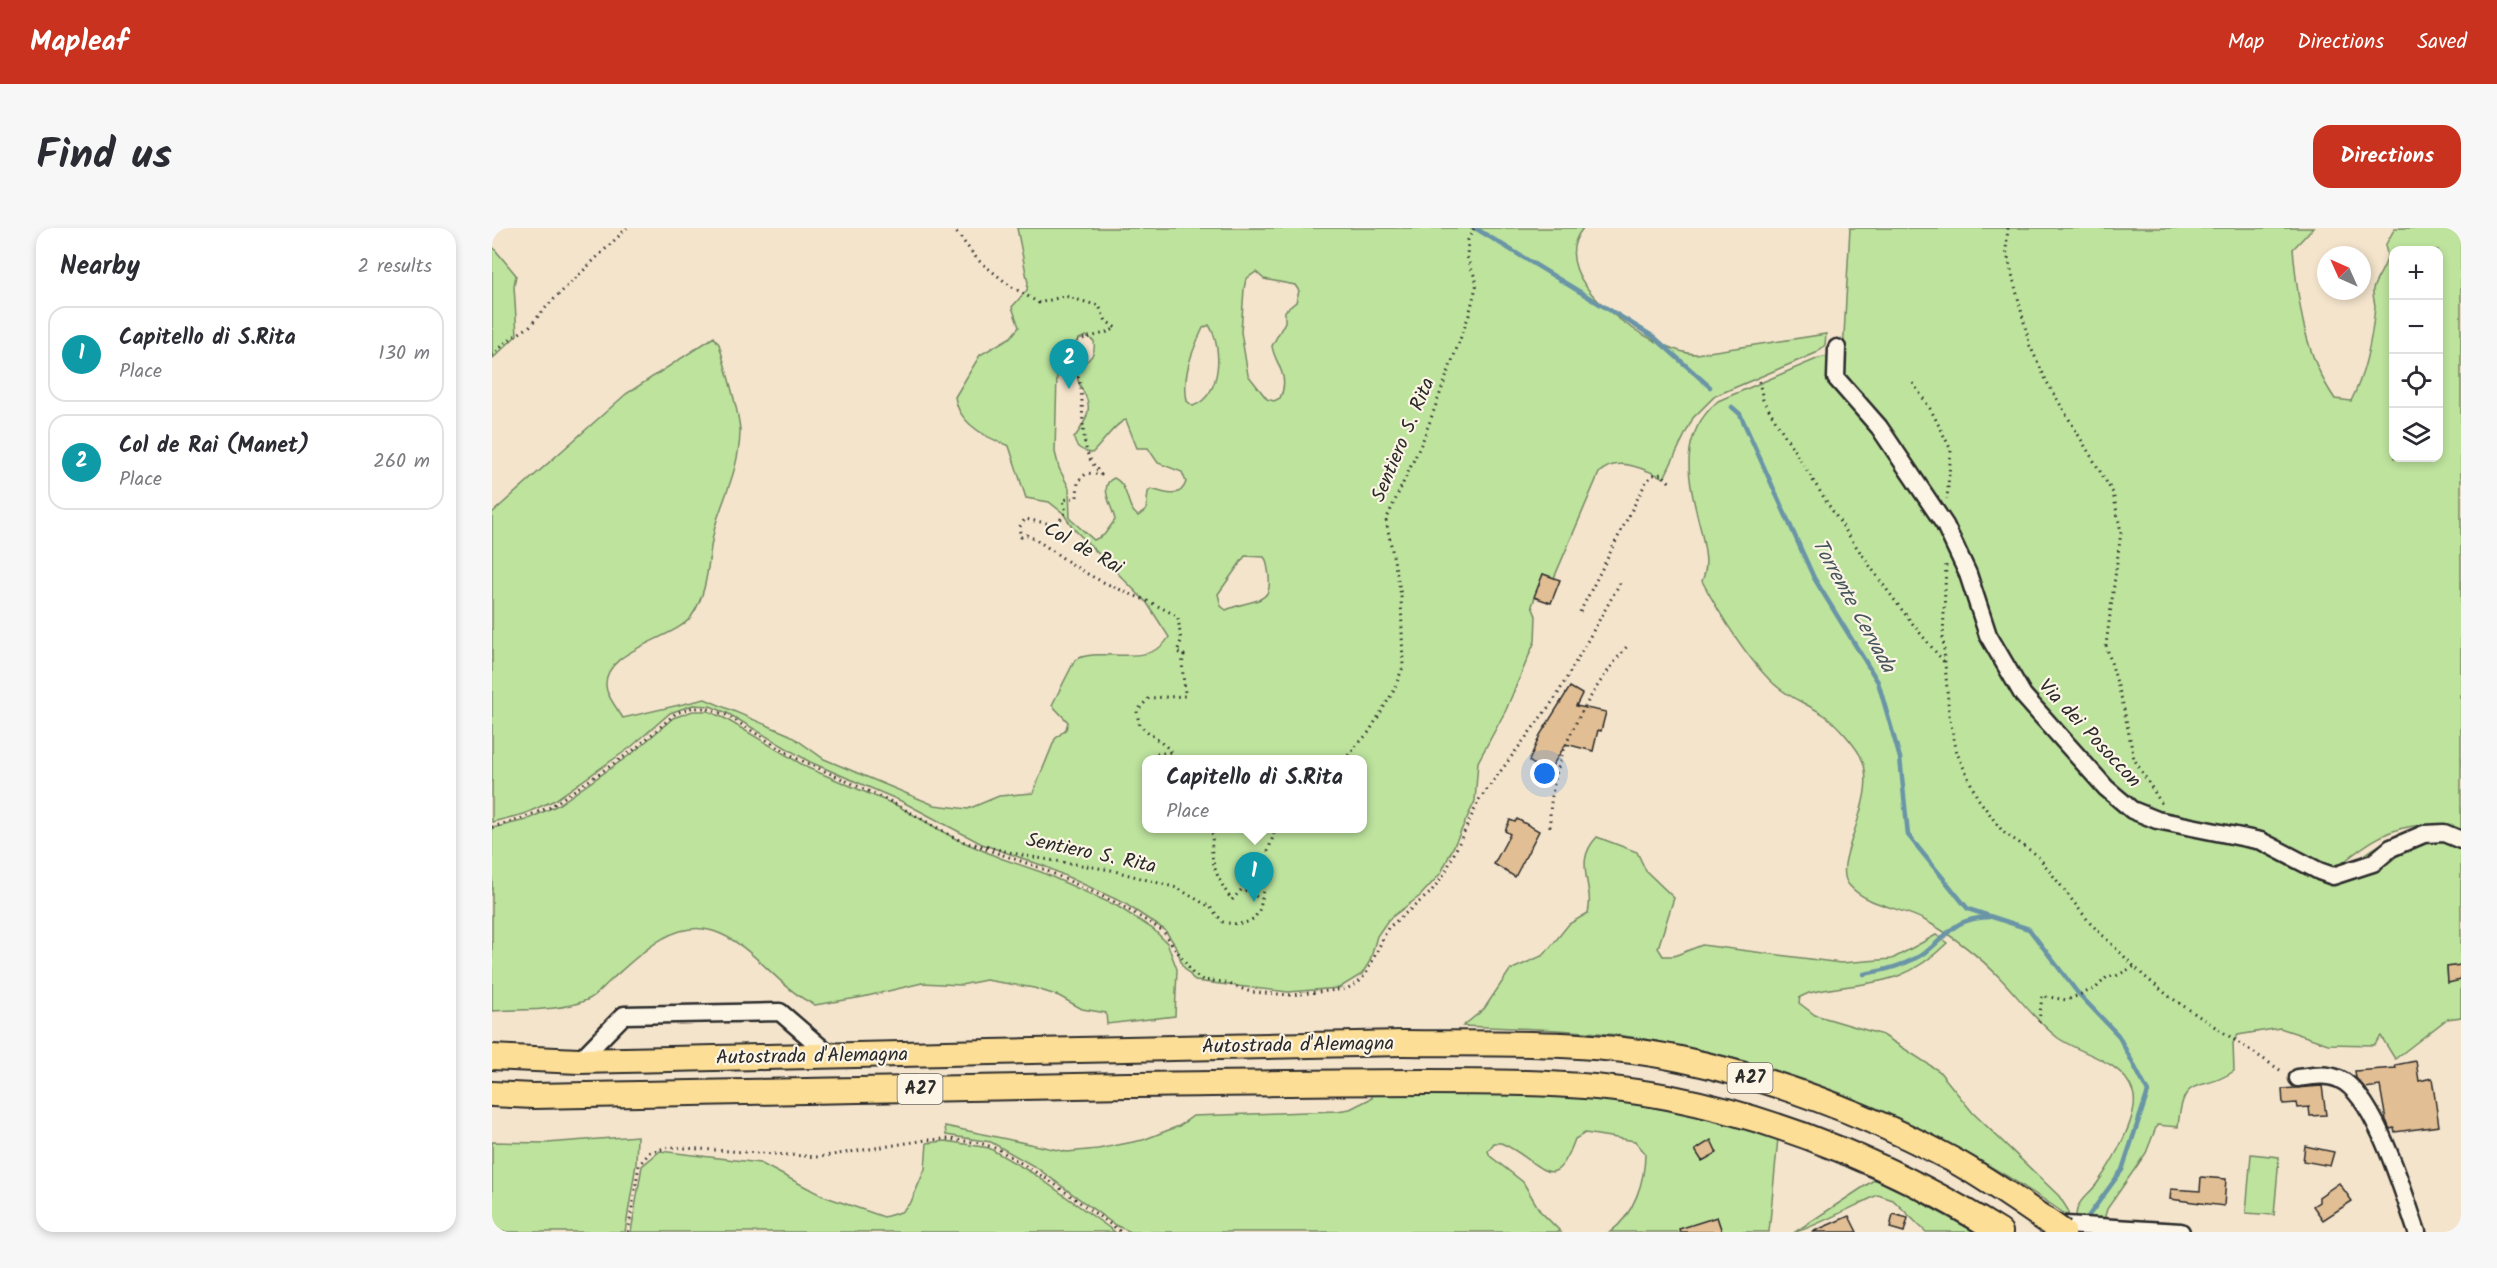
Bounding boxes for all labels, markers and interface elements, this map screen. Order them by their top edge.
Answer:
text: Mapleaf [30,20,128,65]
text: Map [2228,26,2264,59]
text: Directions [2297,26,2384,59]
text: Saved [2417,26,2467,59]
text: Find us [36,123,172,190]
button: Directions [2313,125,2461,188]
text: Nearby [60,246,140,288]
north arrow [2317,246,2371,300]
map controls [2389,246,2443,462]
button: + [2389,246,2443,300]
text: 2 results [357,251,432,283]
button: − [2389,300,2443,354]
text: Capitello di S.Rita [119,321,296,356]
text: 1 [78,338,85,370]
text: 130 m [378,338,430,370]
pin: 2 [1050,340,1088,389]
button: locate [2389,354,2443,408]
text: Place [119,356,162,388]
street label: Sentiero S. Rita [1363,373,1445,507]
button: layers [2389,408,2443,462]
text: Col de Rai (Manet) [119,429,310,464]
text: 2 [76,446,87,478]
text: 260 m [373,446,430,478]
text: Place [119,464,162,496]
street label: Col de Rai [1037,514,1130,585]
water label: Torrente Cervada [1802,533,1904,680]
street label: Via dei Posoccon [2030,672,2148,796]
popup [1142,755,1367,833]
your location [1530,759,1559,788]
text: Capitello di S.Rita [1166,761,1343,796]
text: Place [1166,796,1209,828]
street label: Sentiero S. Rita [1023,825,1159,883]
pin: 1 [1234,852,1274,902]
street label: Autostrada d'Alemagna [1202,1028,1394,1064]
street label: Autostrada d'Alemagna [716,1039,908,1075]
road number: A27 [1728,1063,1772,1093]
road number: A27 [898,1074,942,1104]

